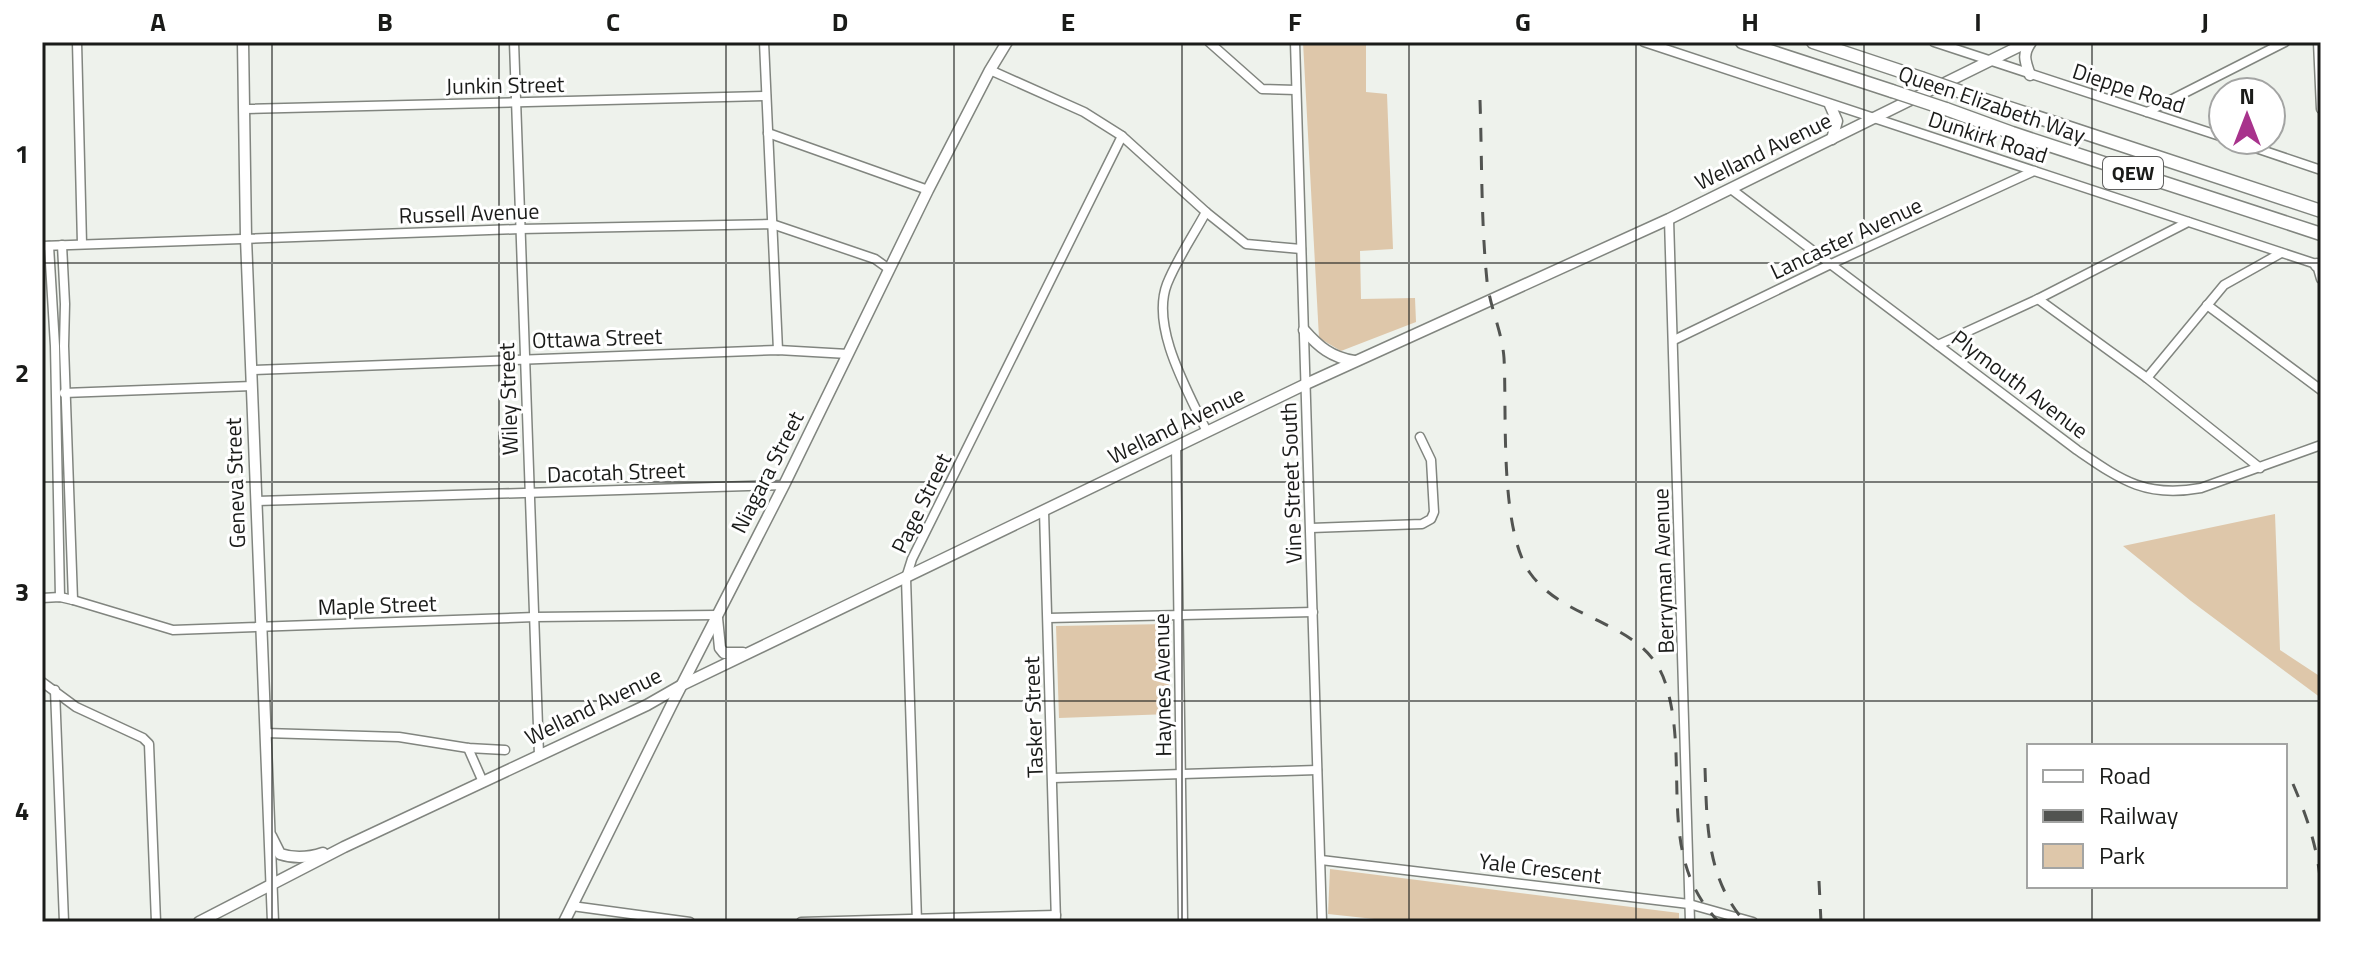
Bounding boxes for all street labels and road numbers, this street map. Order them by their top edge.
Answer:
street label: Dieppe Road [2068,54,2190,122]
street label: Queen Elizabeth Way [1894,56,2090,152]
street label: Junkin Street [445,67,565,103]
street label: Dunkirk Road [1924,102,2052,172]
street label: Welland Avenue [1689,103,1837,199]
road number: QEW [2103,157,2163,189]
street label: Lancaster Avenue [1764,188,1928,288]
street label: Russell Avenue [398,194,540,232]
street label: Ottawa Street [531,319,663,357]
street label: Plymouth Avenue [1944,321,2096,447]
street label: Wiley Street [489,342,527,456]
street label: Welland Avenue [1102,377,1250,473]
street label: Vine Street South [1271,402,1311,564]
street label: Niagara Street [722,405,813,539]
street label: Geneva Street [216,417,254,549]
street label: Page Street [882,447,960,559]
street label: Dacotah Street [546,453,686,491]
street label: Berryman Avenue [1643,488,1683,654]
street label: Maple Street [317,586,437,624]
street label: Haynes Avenue [1144,613,1180,757]
street label: Tasker Street [1014,655,1052,778]
street label: Welland Avenue [519,658,667,754]
street label: Yale Crescent [1477,844,1603,892]

